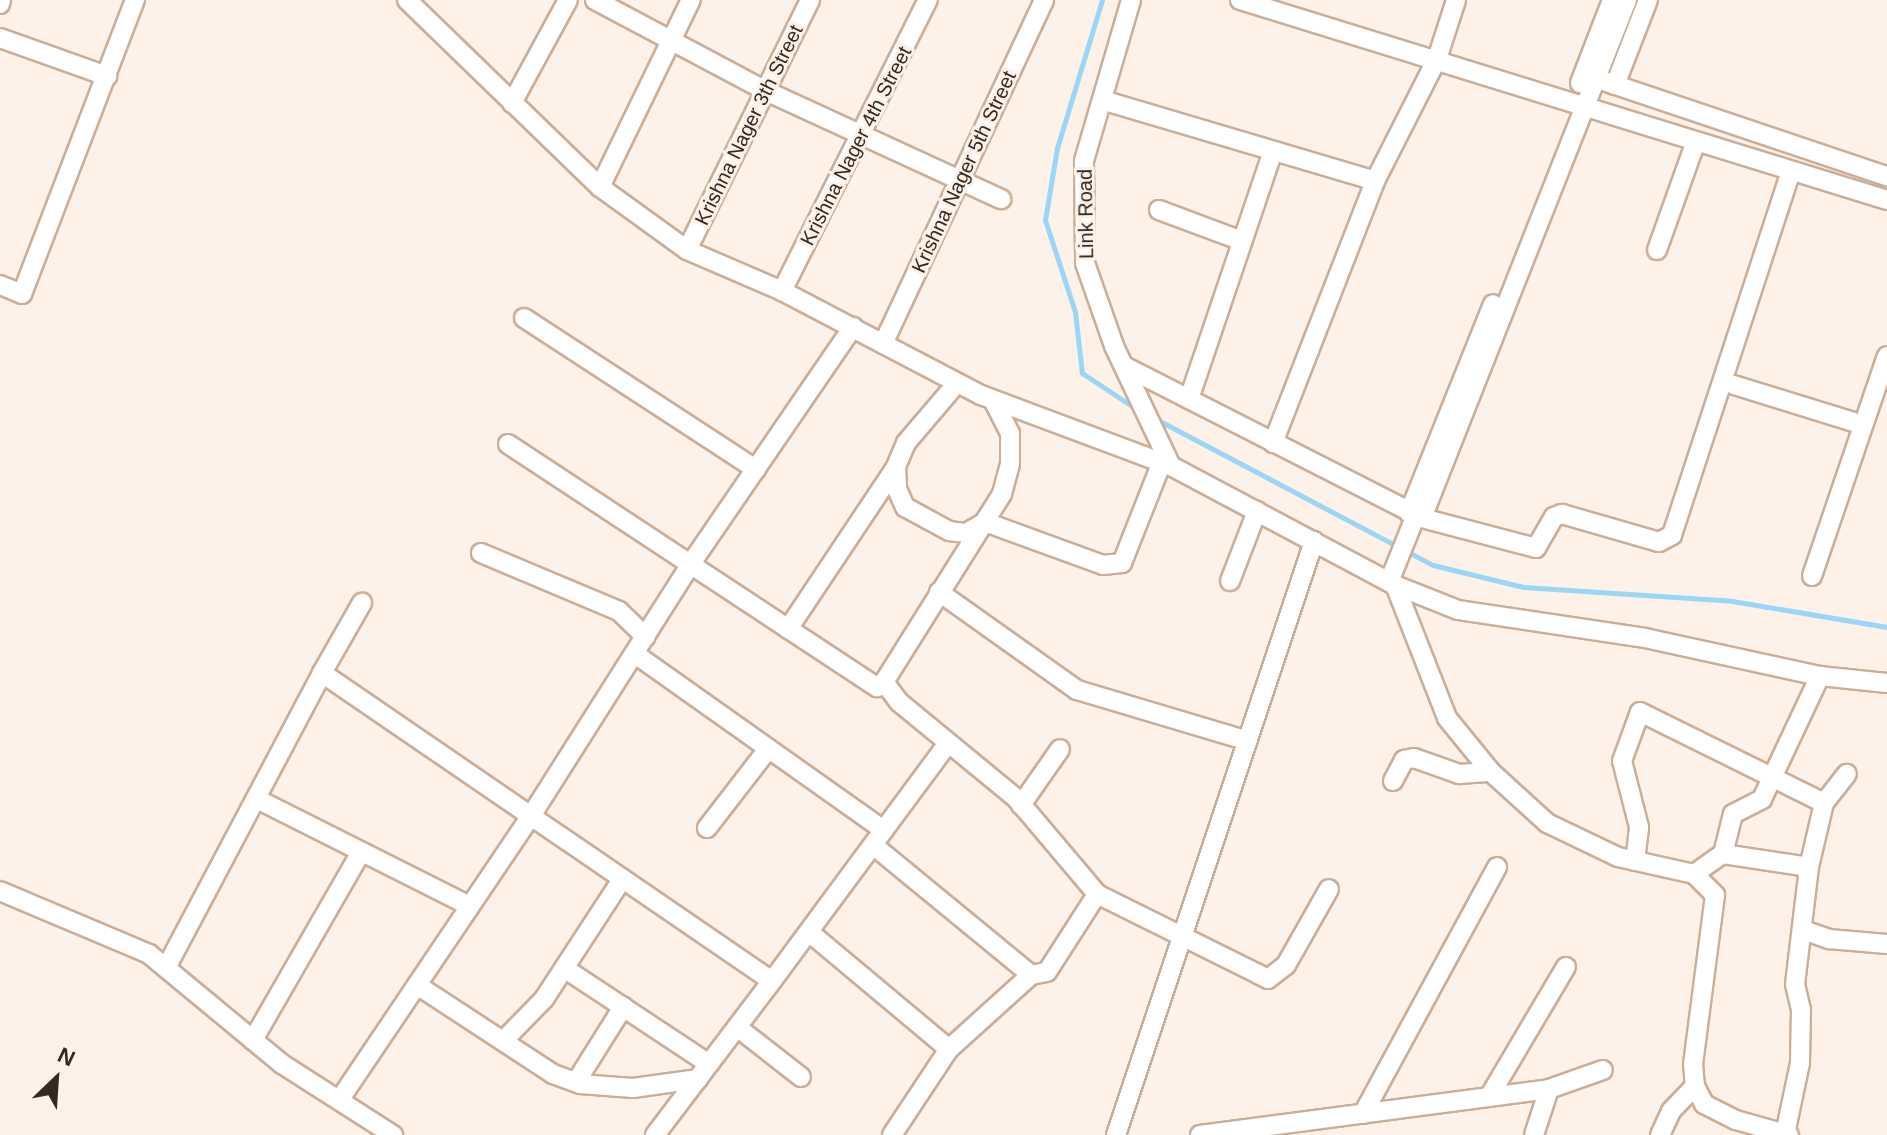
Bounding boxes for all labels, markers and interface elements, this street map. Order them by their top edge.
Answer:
street label: Krishna Nager 3th Street [690,21,808,229]
street label: Krishna Nager 4th Street [795,42,917,250]
street label: Krishna Nager 5th Street [907,67,1021,277]
street label: Link Road [1073,169,1099,259]
north arrow [16,1039,96,1119]
text: N [54,1042,79,1071]

